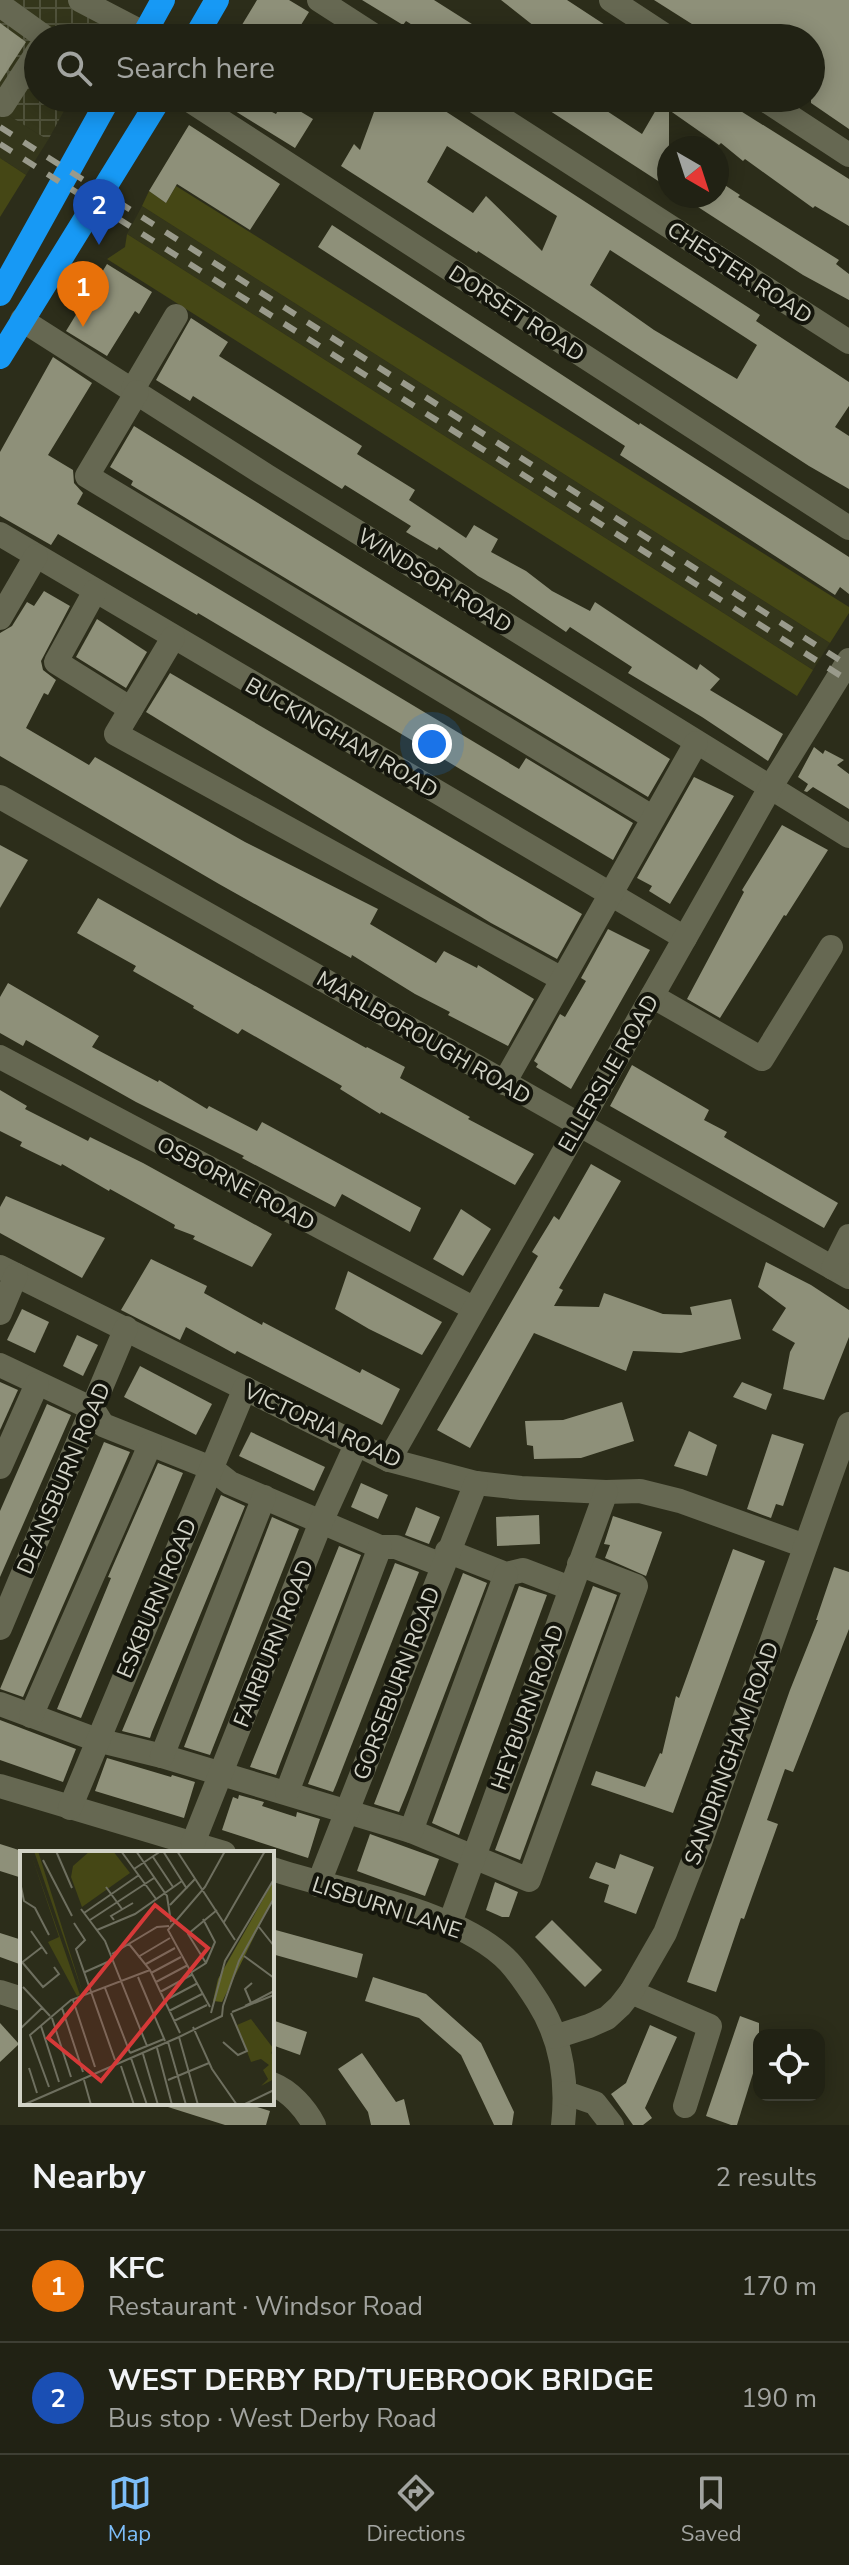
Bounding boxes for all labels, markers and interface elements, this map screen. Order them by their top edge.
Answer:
search box [24,24,825,112]
icon: search [52,46,96,90]
text: Search here [116,48,275,89]
north arrow [657,136,729,208]
pin: 2 [73,179,125,245]
street label: CHESTER ROAD [661,215,818,331]
street label: DORSET ROAD [443,259,590,369]
pin: 1 [57,261,109,327]
street label: WINDSOR ROAD [352,521,517,640]
street label: BUCKINGHAM ROAD [240,670,443,805]
your location [412,724,452,764]
street label: MARLBOROUGH ROAD [311,964,536,1112]
street label: ELLERSLIE ROAD [552,989,666,1158]
street label: OSBORNE ROAD [151,1130,320,1238]
street label: VICTORIA ROAD [238,1376,406,1475]
street label: DEANSBURN ROAD [10,1378,118,1579]
street label: ESKBURN ROAD [110,1514,204,1683]
street label: FAIRBURN ROAD [227,1555,321,1732]
street label: GORSEBURN ROAD [346,1582,448,1784]
street label: HEYBURN ROAD [484,1620,572,1794]
street label: SANDRINGHAM ROAD [678,1638,786,1869]
inset map [20,1851,274,2105]
street label: LISBURN LANE [308,1870,465,1946]
map controls [753,2029,825,2101]
button: locate [753,2029,825,2101]
text: Nearby [32,2154,146,2200]
text: 2 results [716,2160,817,2195]
text: KFC [108,2248,165,2289]
text: 1 [50,2269,66,2304]
text: 170 m [741,2269,817,2304]
text: Restaurant · Windsor Road [108,2289,423,2324]
text: WEST DERBY RD/TUEBROOK BRIDGE [108,2360,654,2401]
text: 2 [50,2381,66,2416]
text: 190 m [741,2381,817,2416]
text: Bus stop · West Derby Road [108,2401,437,2436]
tab: Map [108,2471,152,2549]
tab: Directions [367,2471,466,2549]
tab: Saved [681,2471,741,2549]

